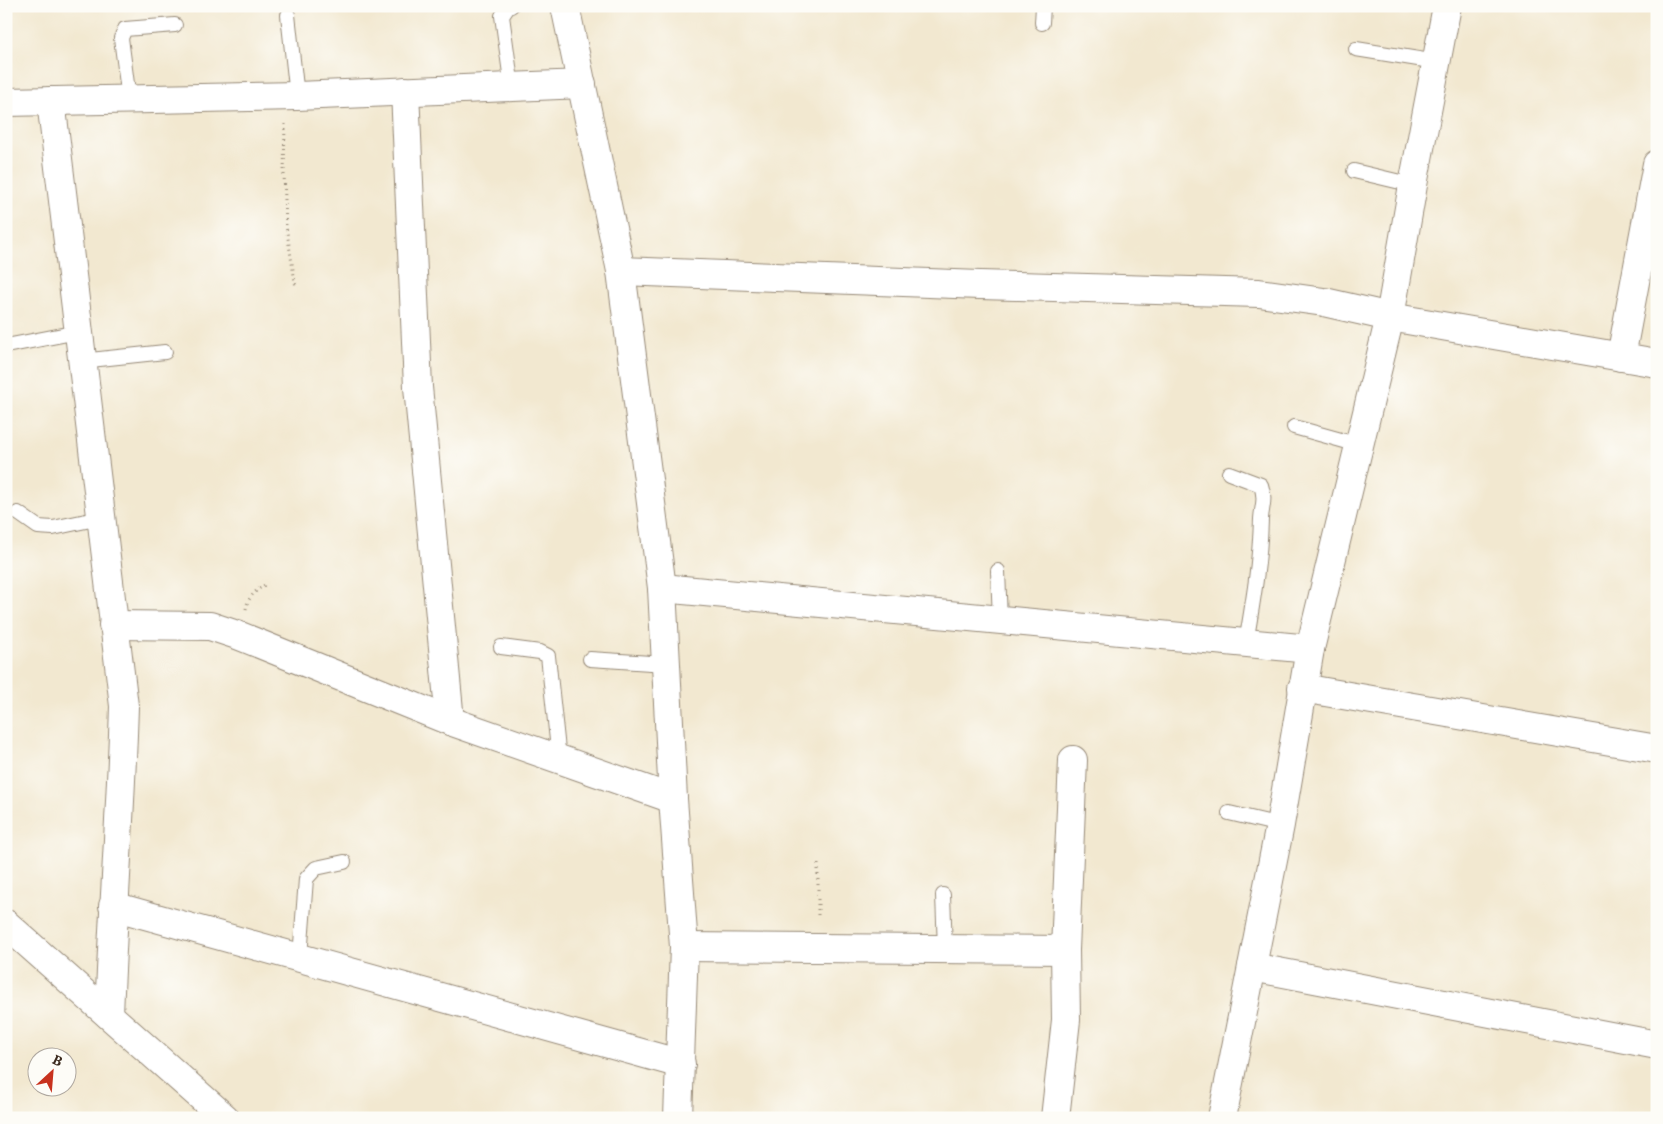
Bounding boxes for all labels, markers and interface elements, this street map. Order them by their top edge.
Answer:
north arrow [28,1046,78,1096]
text: B [49,1051,65,1072]

